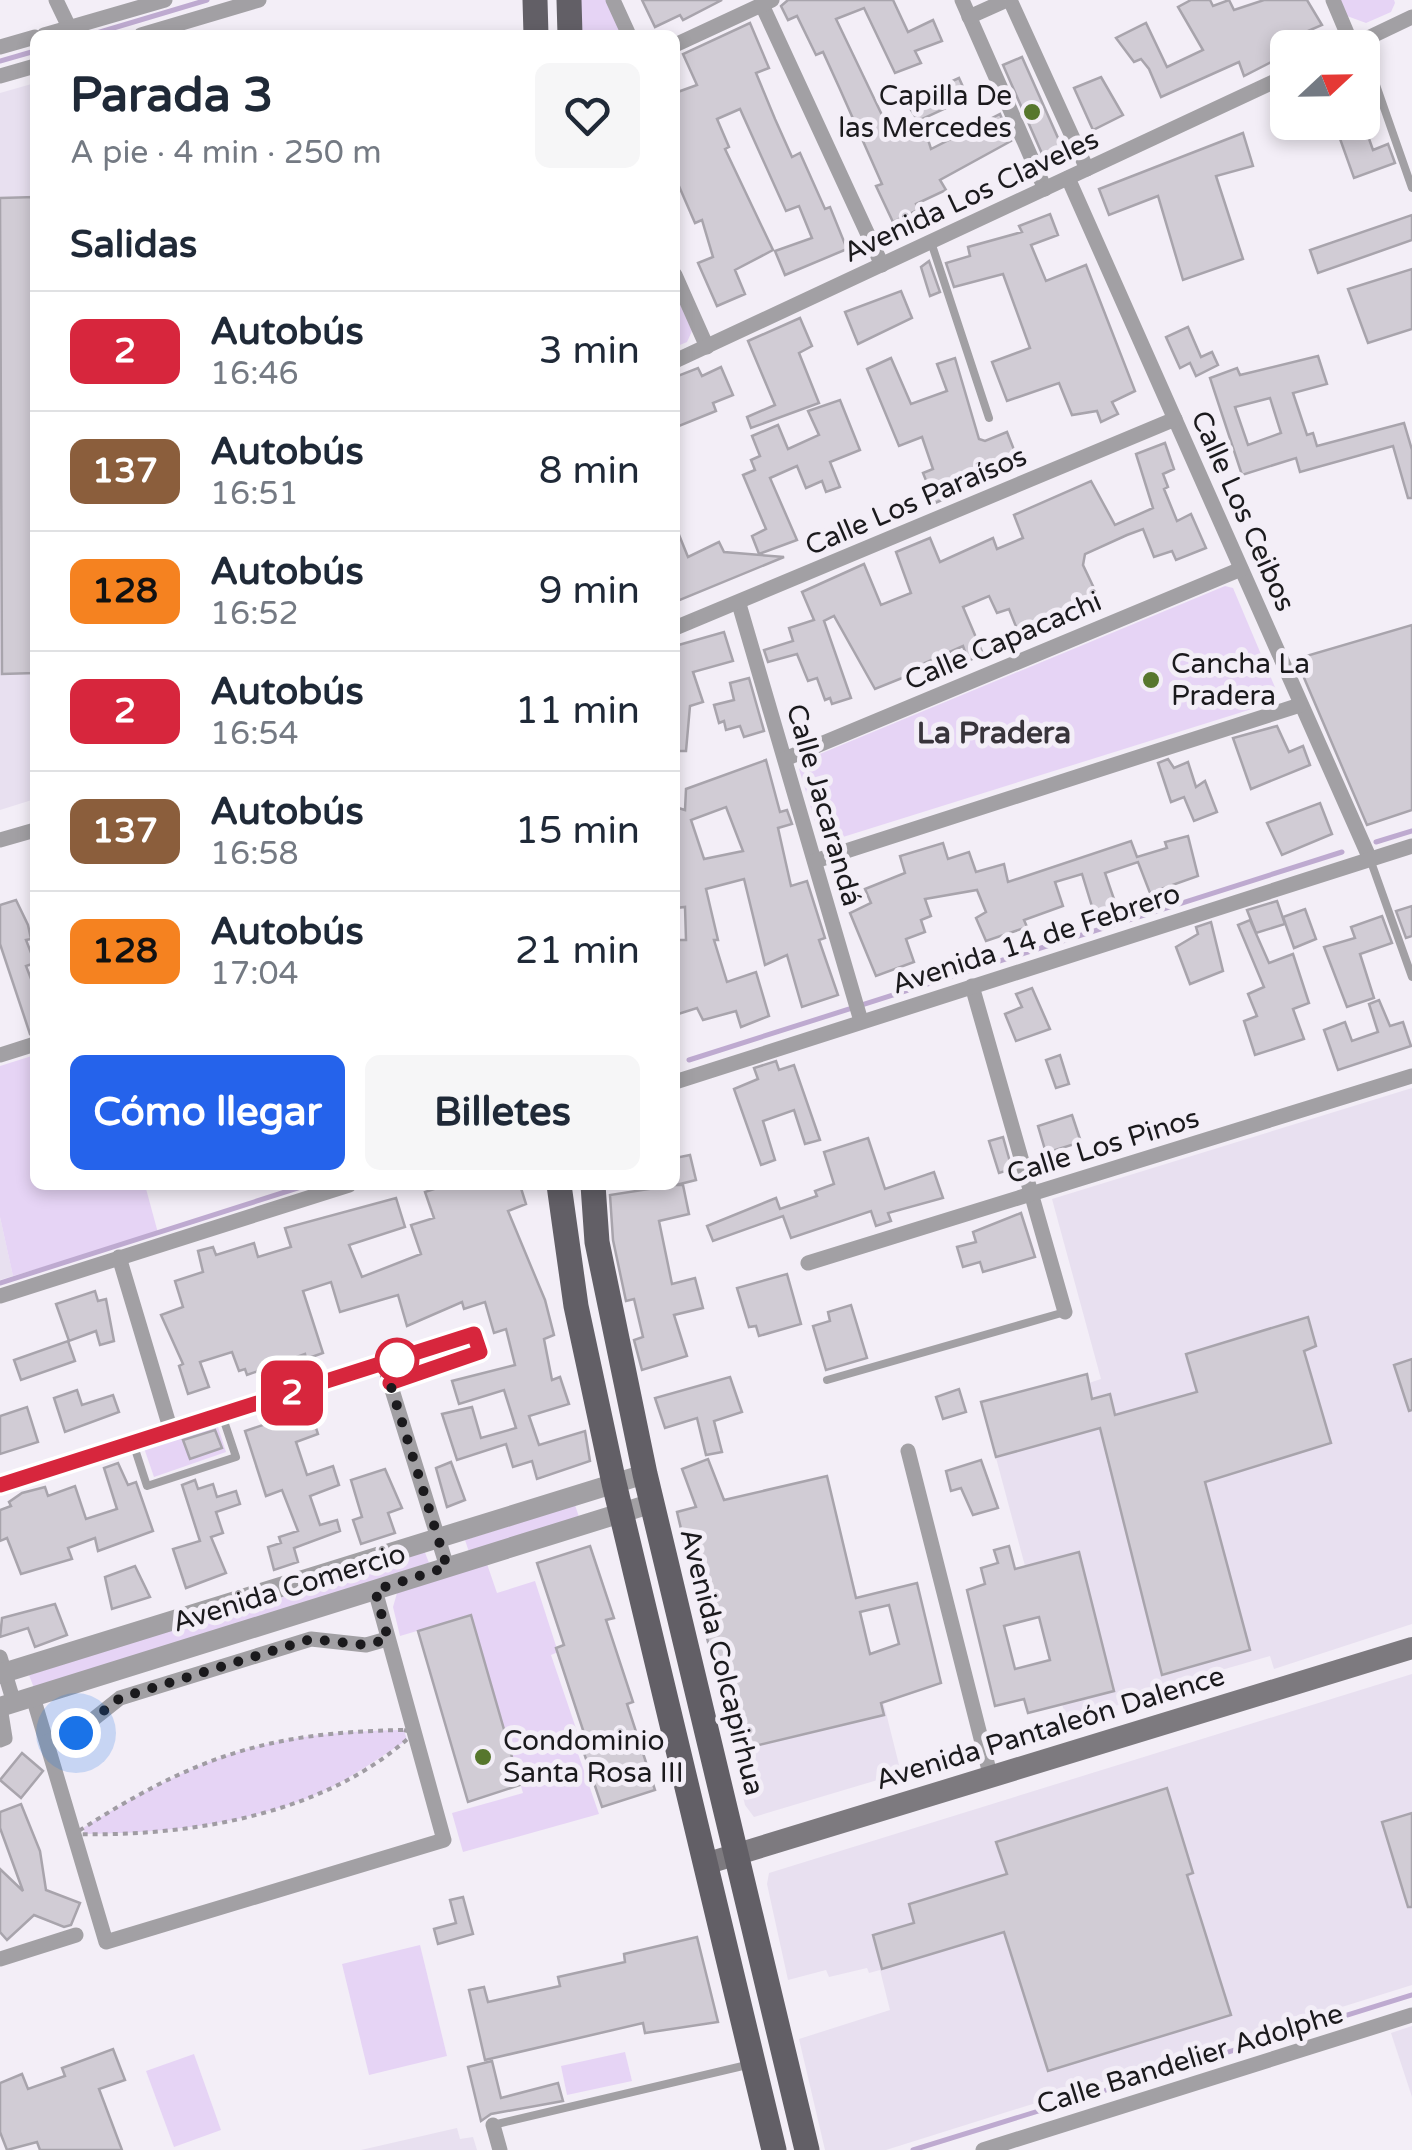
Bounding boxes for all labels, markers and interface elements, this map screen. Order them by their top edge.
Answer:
north arrow [1270,30,1380,140]
map controls [1270,30,1380,140]
button: heart [535,63,640,168]
text: Parada 3 [70,67,273,125]
place label: Capilla De las Mercedes [838,79,1012,145]
marker: Capilla De las Mercedes [1021,101,1043,123]
street label: Avenida Los Claveles [838,122,1104,270]
text: A pie · 4 min · 250 m [70,134,382,172]
text: Salidas [70,222,197,268]
text: Autobús [210,309,364,355]
text: 3 min [539,328,640,374]
text: 2 [114,330,136,372]
text: 16:46 [210,355,299,393]
street label: Calle Los Ceibos [1184,405,1302,617]
text: Autobús [210,429,364,475]
street label: Calle Los Paraísos [800,439,1032,563]
text: 8 min [539,448,640,494]
text: 137 [92,450,158,492]
text: 16:51 [210,475,299,513]
text: Autobús [210,549,364,595]
text: 9 min [539,568,640,614]
text: 128 [92,570,158,612]
street label: Calle Capacachi [899,584,1107,698]
text: 16:52 [210,595,299,633]
place label: Cancha La Pradera [1171,647,1310,713]
text: Autobús [210,669,364,715]
marker: Cancha La Pradera [1140,669,1162,691]
text: 11 min [515,688,640,734]
text: 2 [114,690,136,732]
street label: Calle Jacarandá [779,700,869,910]
text: 16:54 [210,715,299,753]
district label: La Pradera [917,715,1071,752]
text: Autobús [210,789,364,835]
text: 15 min [515,808,640,854]
text: 137 [92,810,158,852]
text: 16:58 [210,835,299,873]
street label: Avenida 14 de Febrero [888,876,1184,1002]
text: Autobús [210,909,364,955]
text: 21 min [515,928,640,974]
text: 128 [92,930,158,972]
text: 17:04 [210,955,299,993]
button: Cómo llegar [70,1055,345,1170]
button: Billetes [365,1055,640,1170]
street label: Calle Los Pinos [1003,1101,1203,1191]
unlabelled marker [376,1339,418,1381]
line badge: 2 [260,1360,324,1426]
text: 2 [281,1372,303,1414]
street label: Avenida Colcapirhua [672,1525,772,1799]
street label: Avenida Comercio [168,1536,410,1640]
street label: Avenida Pantaleón Dalence [871,1659,1229,1797]
your location [51,1708,101,1758]
place label: Condominio Santa Rosa III [503,1724,684,1790]
marker: Condominio Santa Rosa III [472,1746,494,1768]
street label: Calle Bandelier Adolphe [1033,1996,1347,2122]

